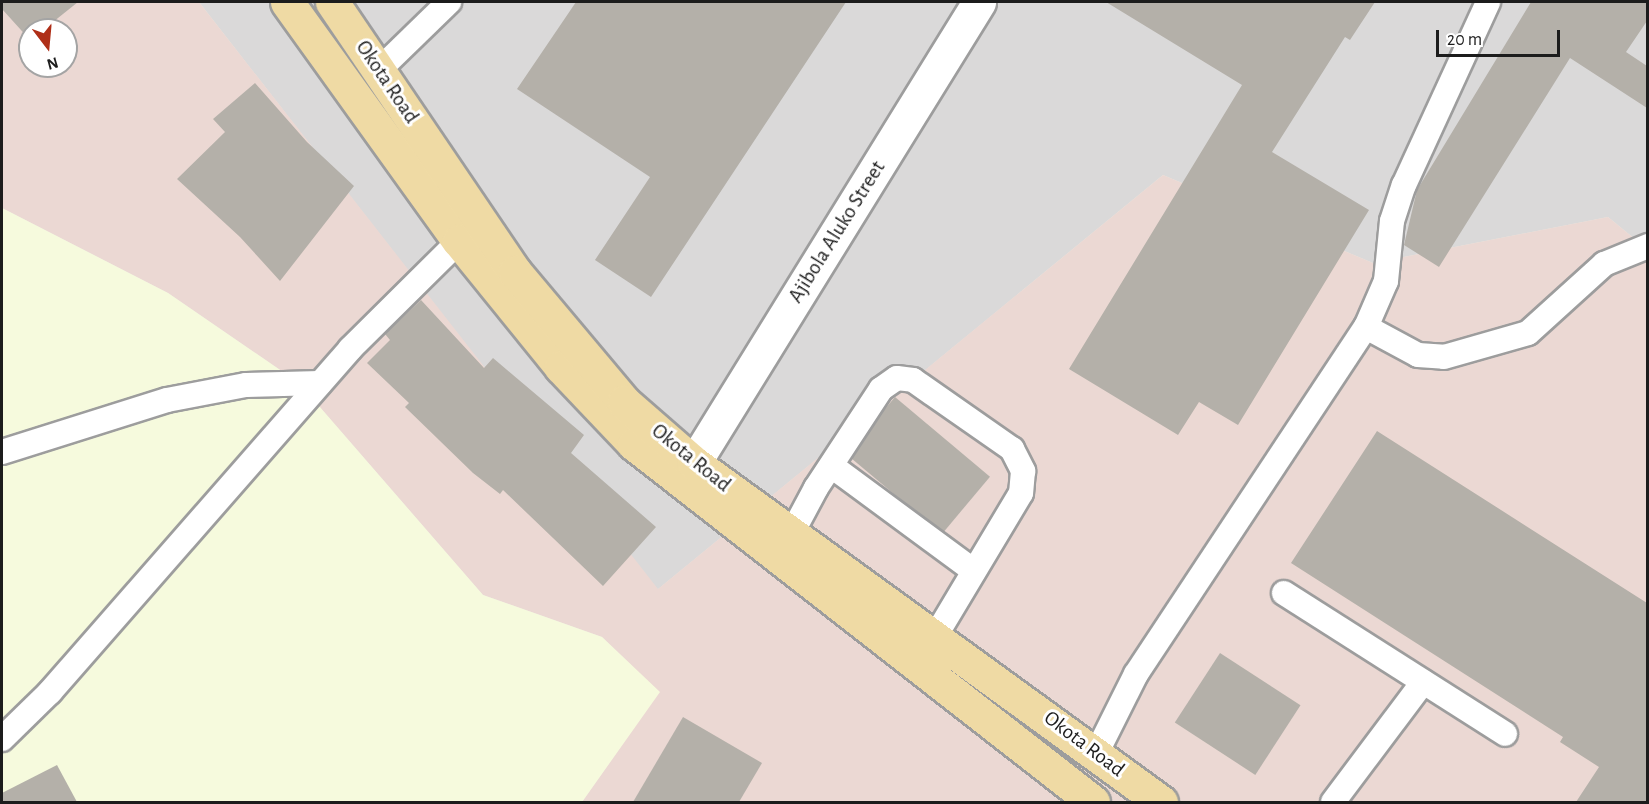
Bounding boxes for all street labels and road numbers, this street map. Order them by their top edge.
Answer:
street label: Okota Road [350,36,424,128]
street label: Ajibola Aluko Street [783,156,891,308]
street label: Okota Road [646,418,736,498]
street label: Okota Road [1039,705,1129,783]

